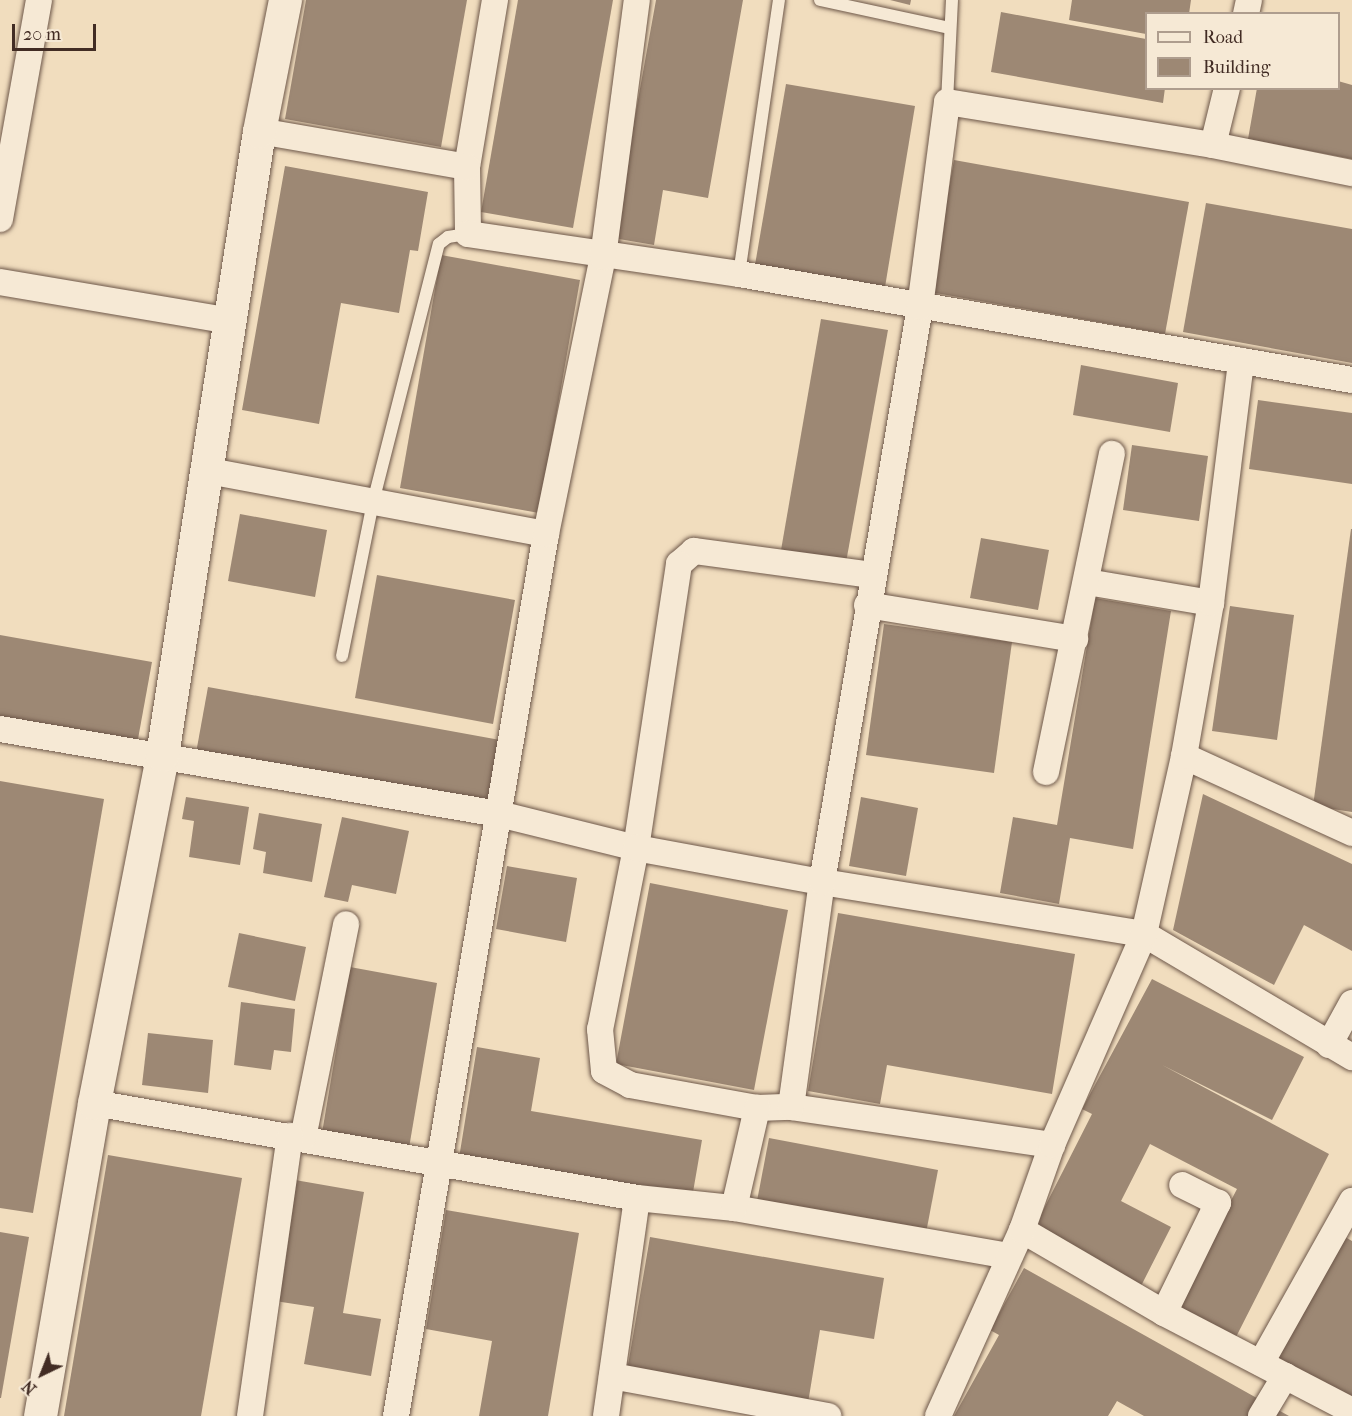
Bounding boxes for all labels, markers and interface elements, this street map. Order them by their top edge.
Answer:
scale bar [15,12,99,50]
legend [1145,12,1340,90]
text: 20 m [23,24,61,45]
text: Road [1203,27,1243,48]
text: Building [1203,57,1270,78]
north arrow [12,1344,72,1404]
text: N [18,1376,40,1399]

